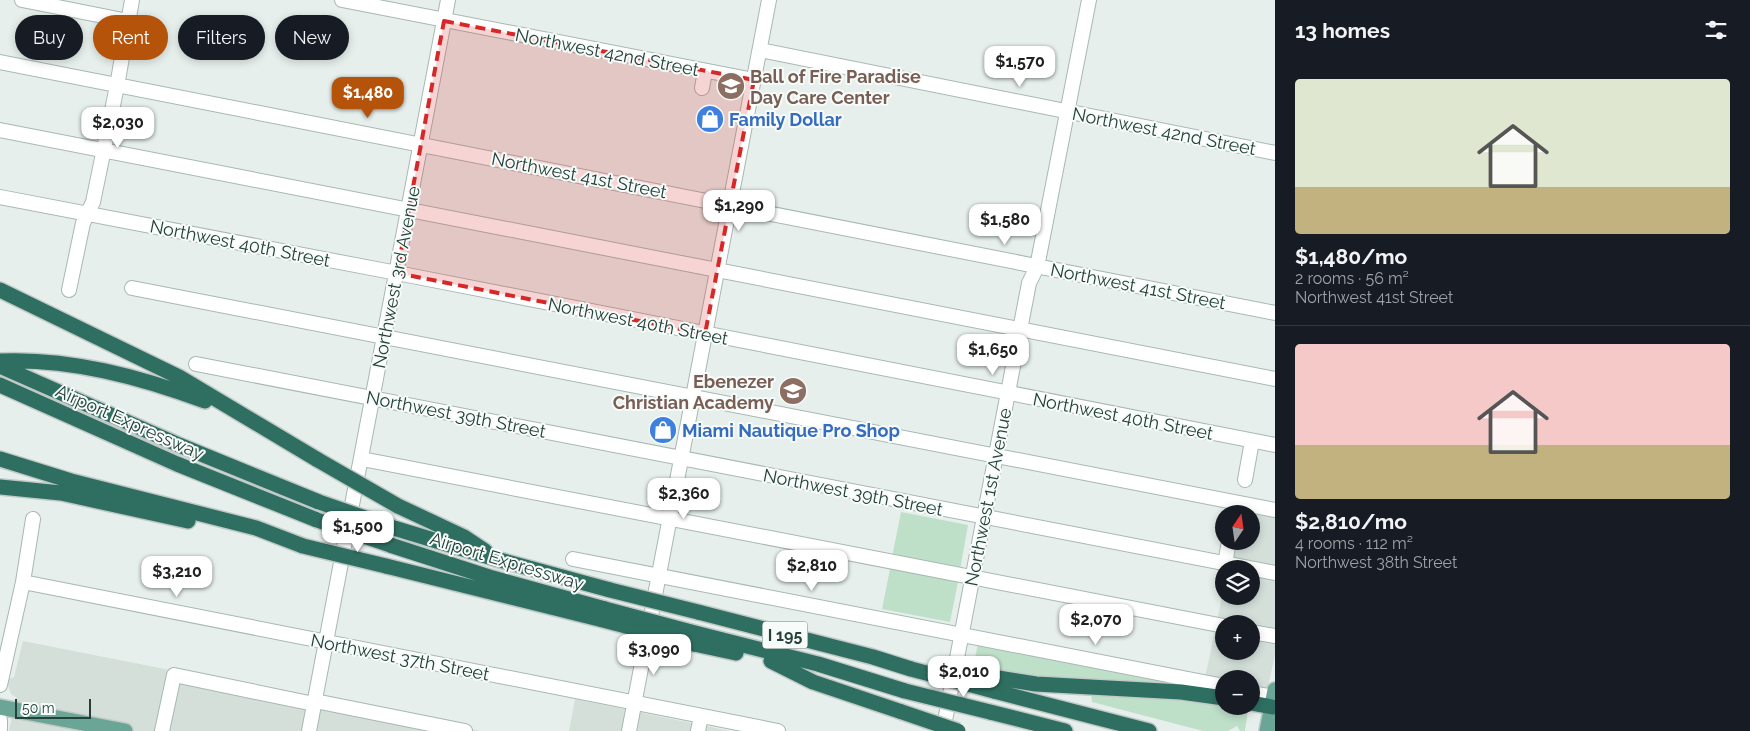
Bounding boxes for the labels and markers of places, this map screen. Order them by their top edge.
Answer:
pin: $1,570 [979,46,1061,88]
place label: Ball of Fire Paradise Day Care Center [750,66,921,108]
school or university icon: Ball of Fire Paradise Day Care Center [716,71,746,101]
pin: $1,480 [327,76,409,119]
shop icon: Family Dollar [695,104,725,134]
pin: $2,030 [77,106,159,149]
place label: Family Dollar [729,109,842,130]
pin: $1,290 [698,190,780,232]
pin: $1,580 [964,204,1046,246]
pin: $1,650 [952,334,1034,376]
place label: Ebenezer Christian Academy [613,371,774,413]
school or university icon: Ebenezer Christian Academy [778,376,808,406]
shop icon: Miami Nautique Pro Shop [648,415,678,445]
place label: Miami Nautique Pro Shop [682,420,900,441]
pin: $2,360 [643,478,725,520]
pin: $1,500 [317,510,399,553]
pin: $2,810 [771,550,853,592]
pin: $3,210 [136,556,218,598]
pin: $2,070 [1055,604,1137,646]
pin: $3,090 [613,634,695,676]
pin: $2,010 [923,656,1005,698]

